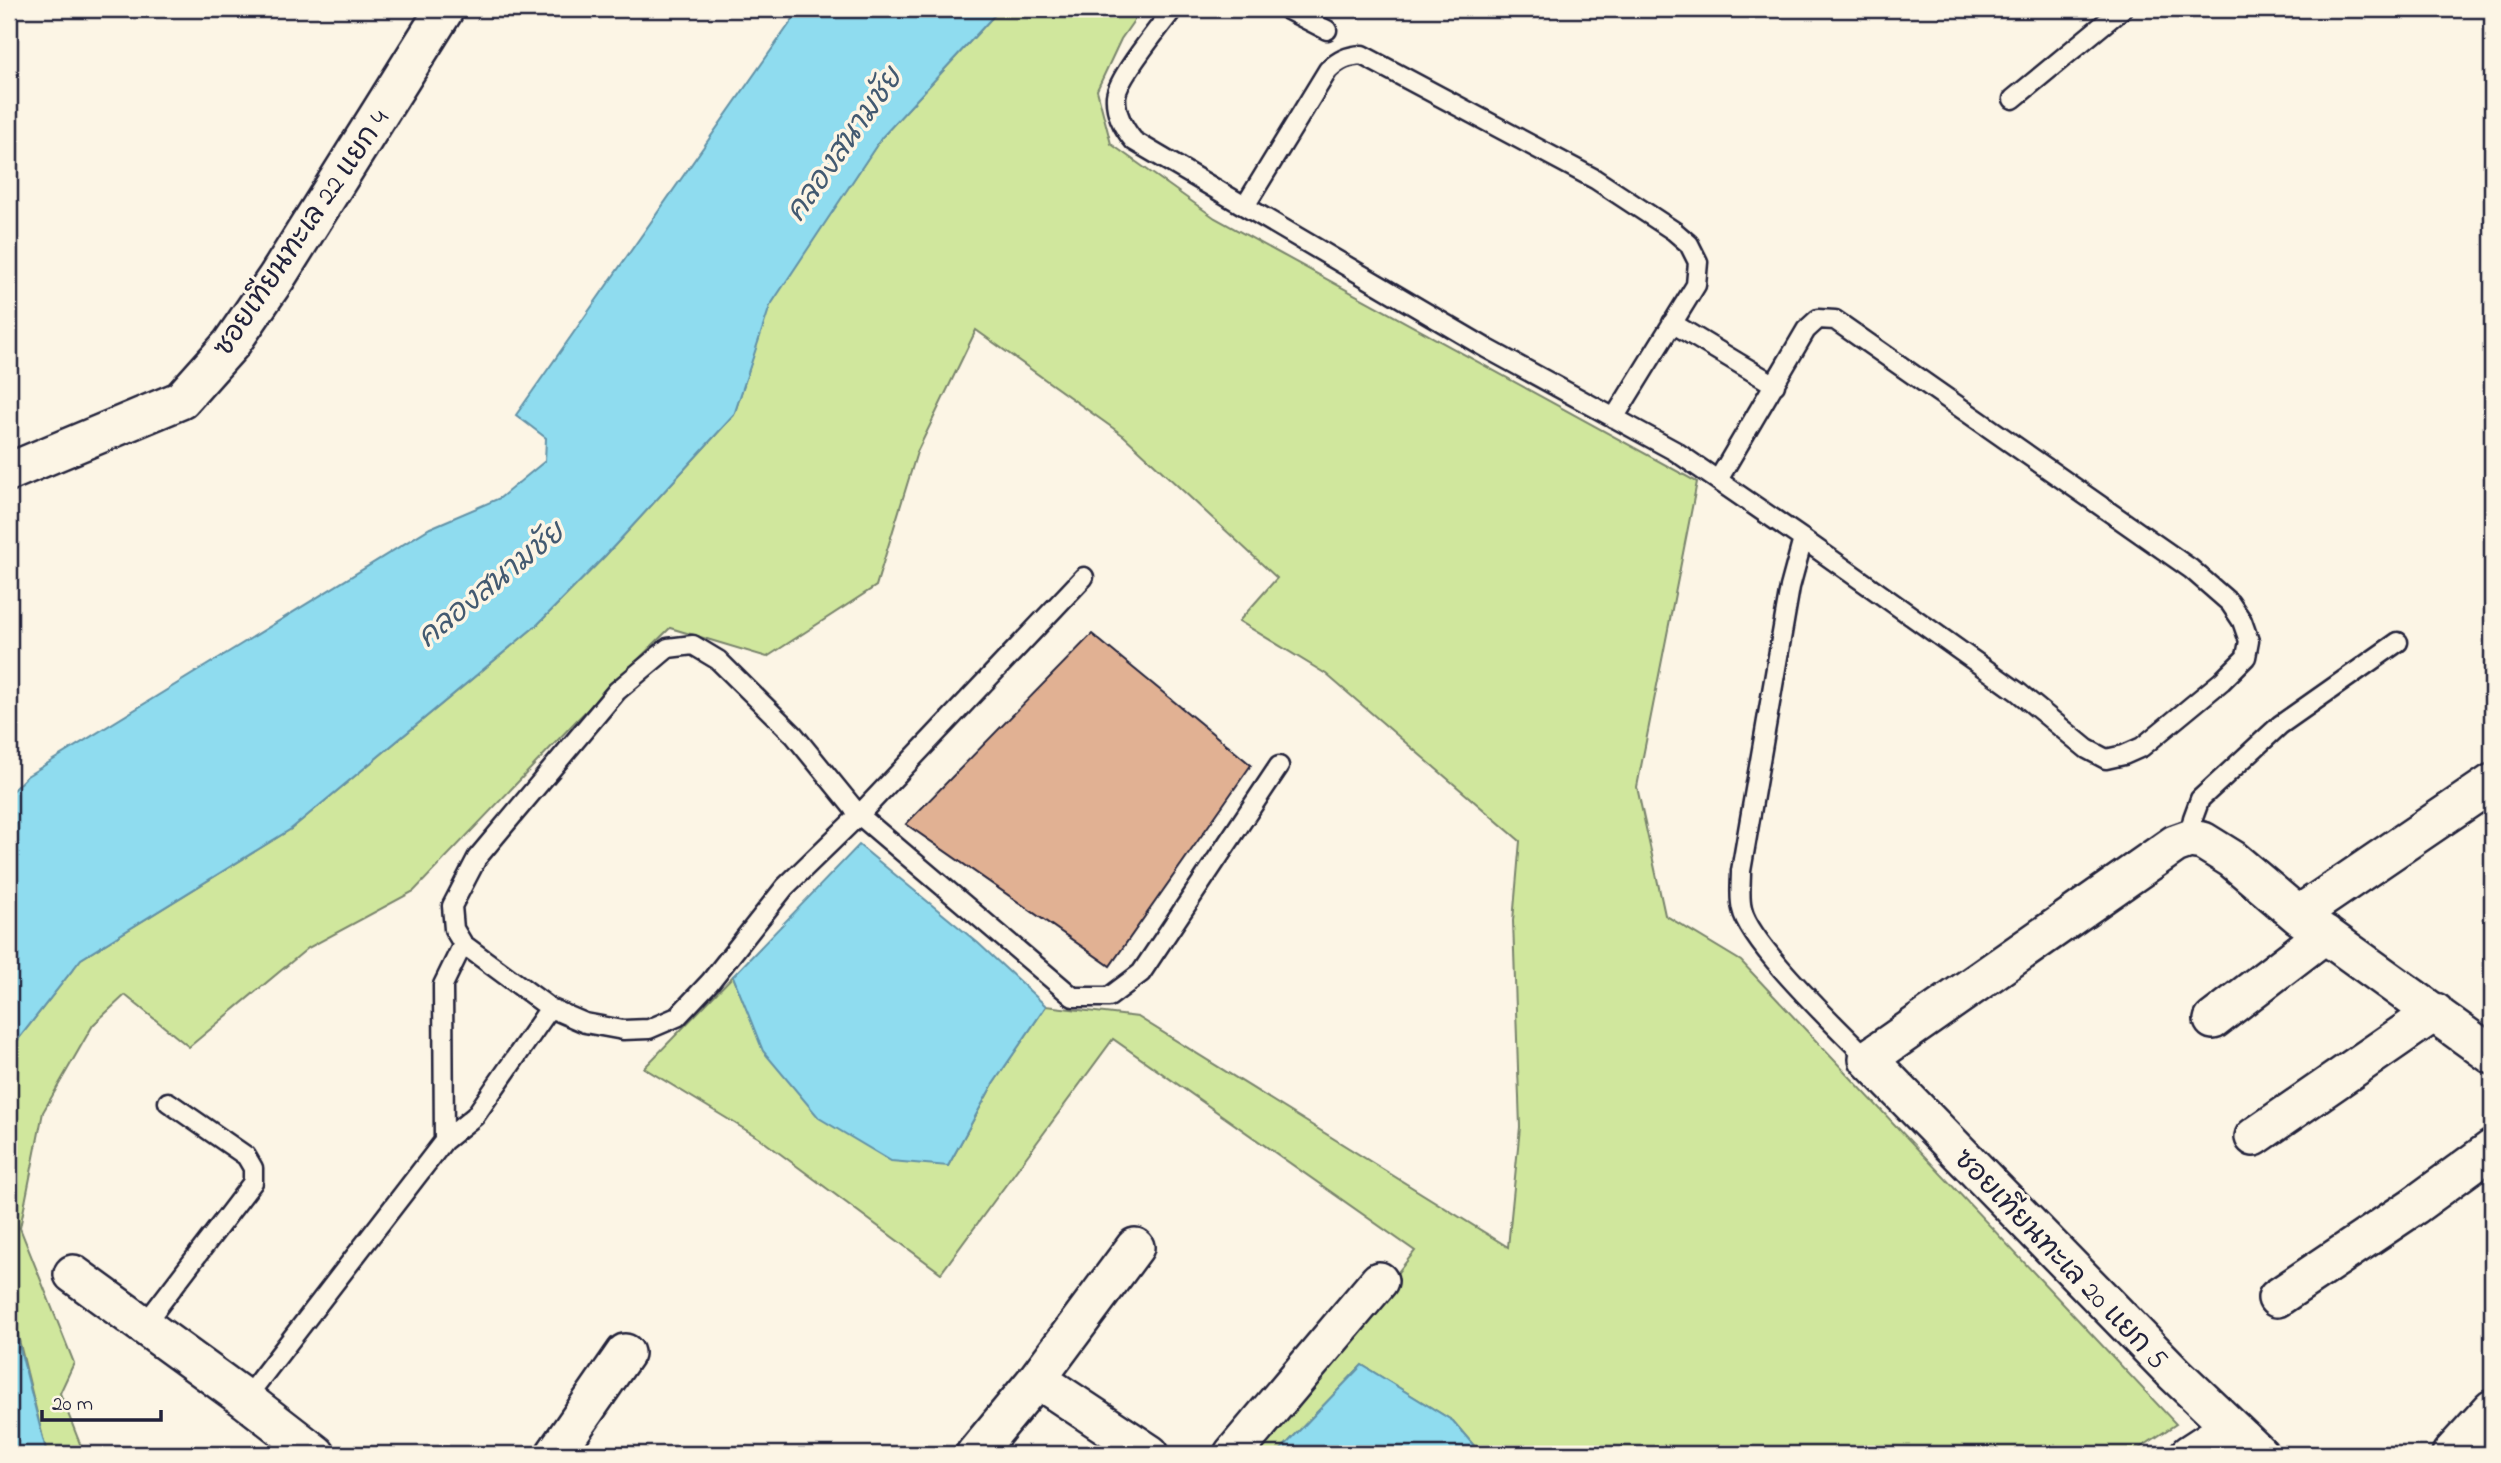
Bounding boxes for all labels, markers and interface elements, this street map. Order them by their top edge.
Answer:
water label: คลองสนามชัย [776,58,916,232]
street label: ซอยเทียนทะเล 22 แยก 4 [205,102,401,366]
water label: คลองสนามชัย [408,512,577,660]
street label: ซอยเทียนทะเล 20 แยก 5 [1943,1141,2176,1380]
scale bar [42,1379,161,1423]
text: 20 m [52,1390,93,1420]

